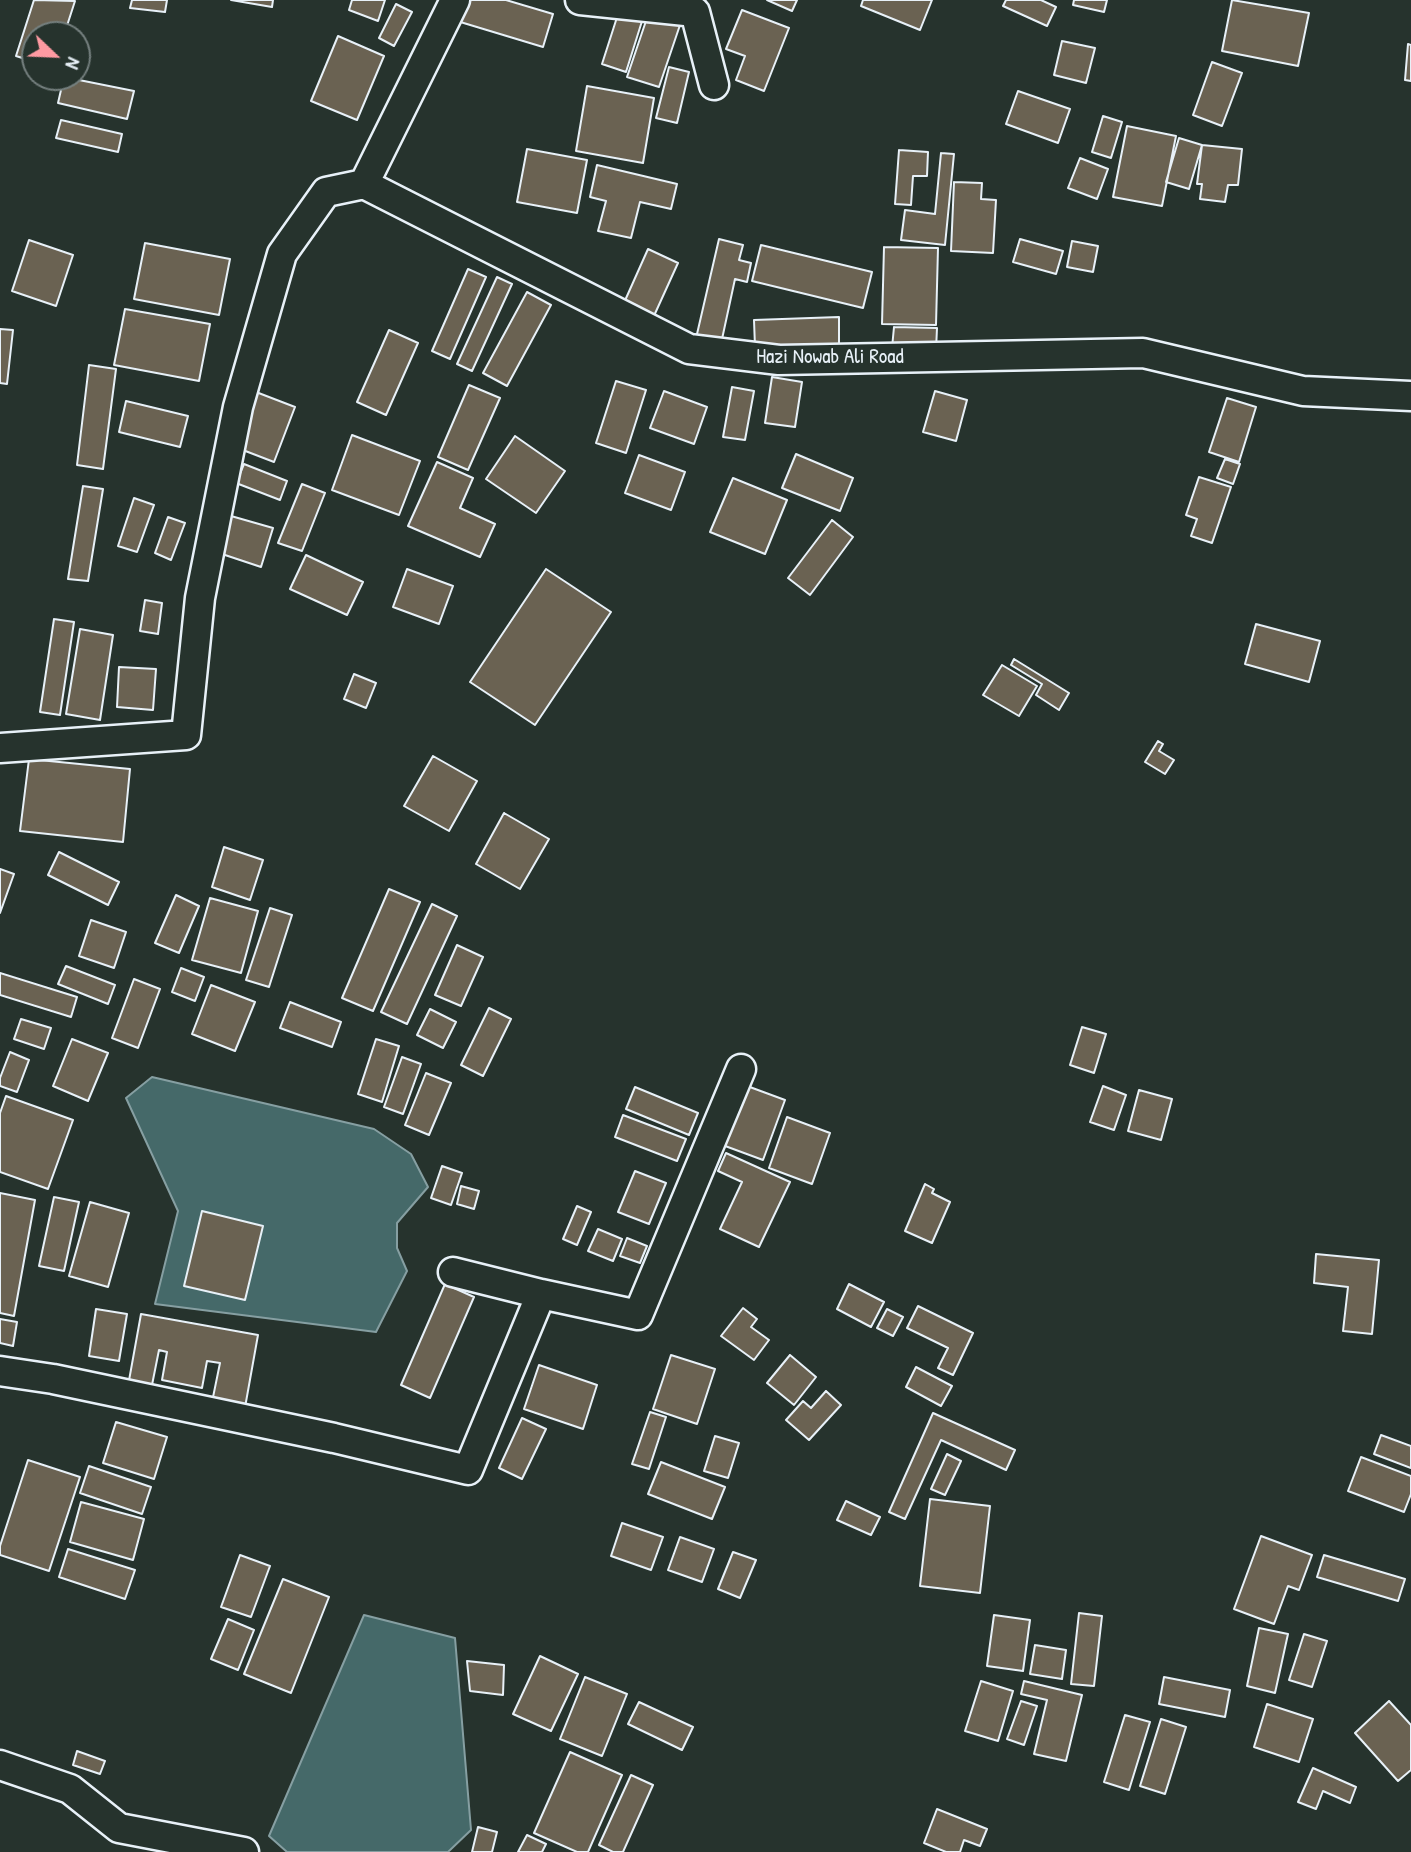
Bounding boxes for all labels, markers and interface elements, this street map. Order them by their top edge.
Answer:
north arrow [21,21,91,91]
text: N [60,54,87,73]
street label: Hazi Nowab Ali Road [756,344,904,370]

